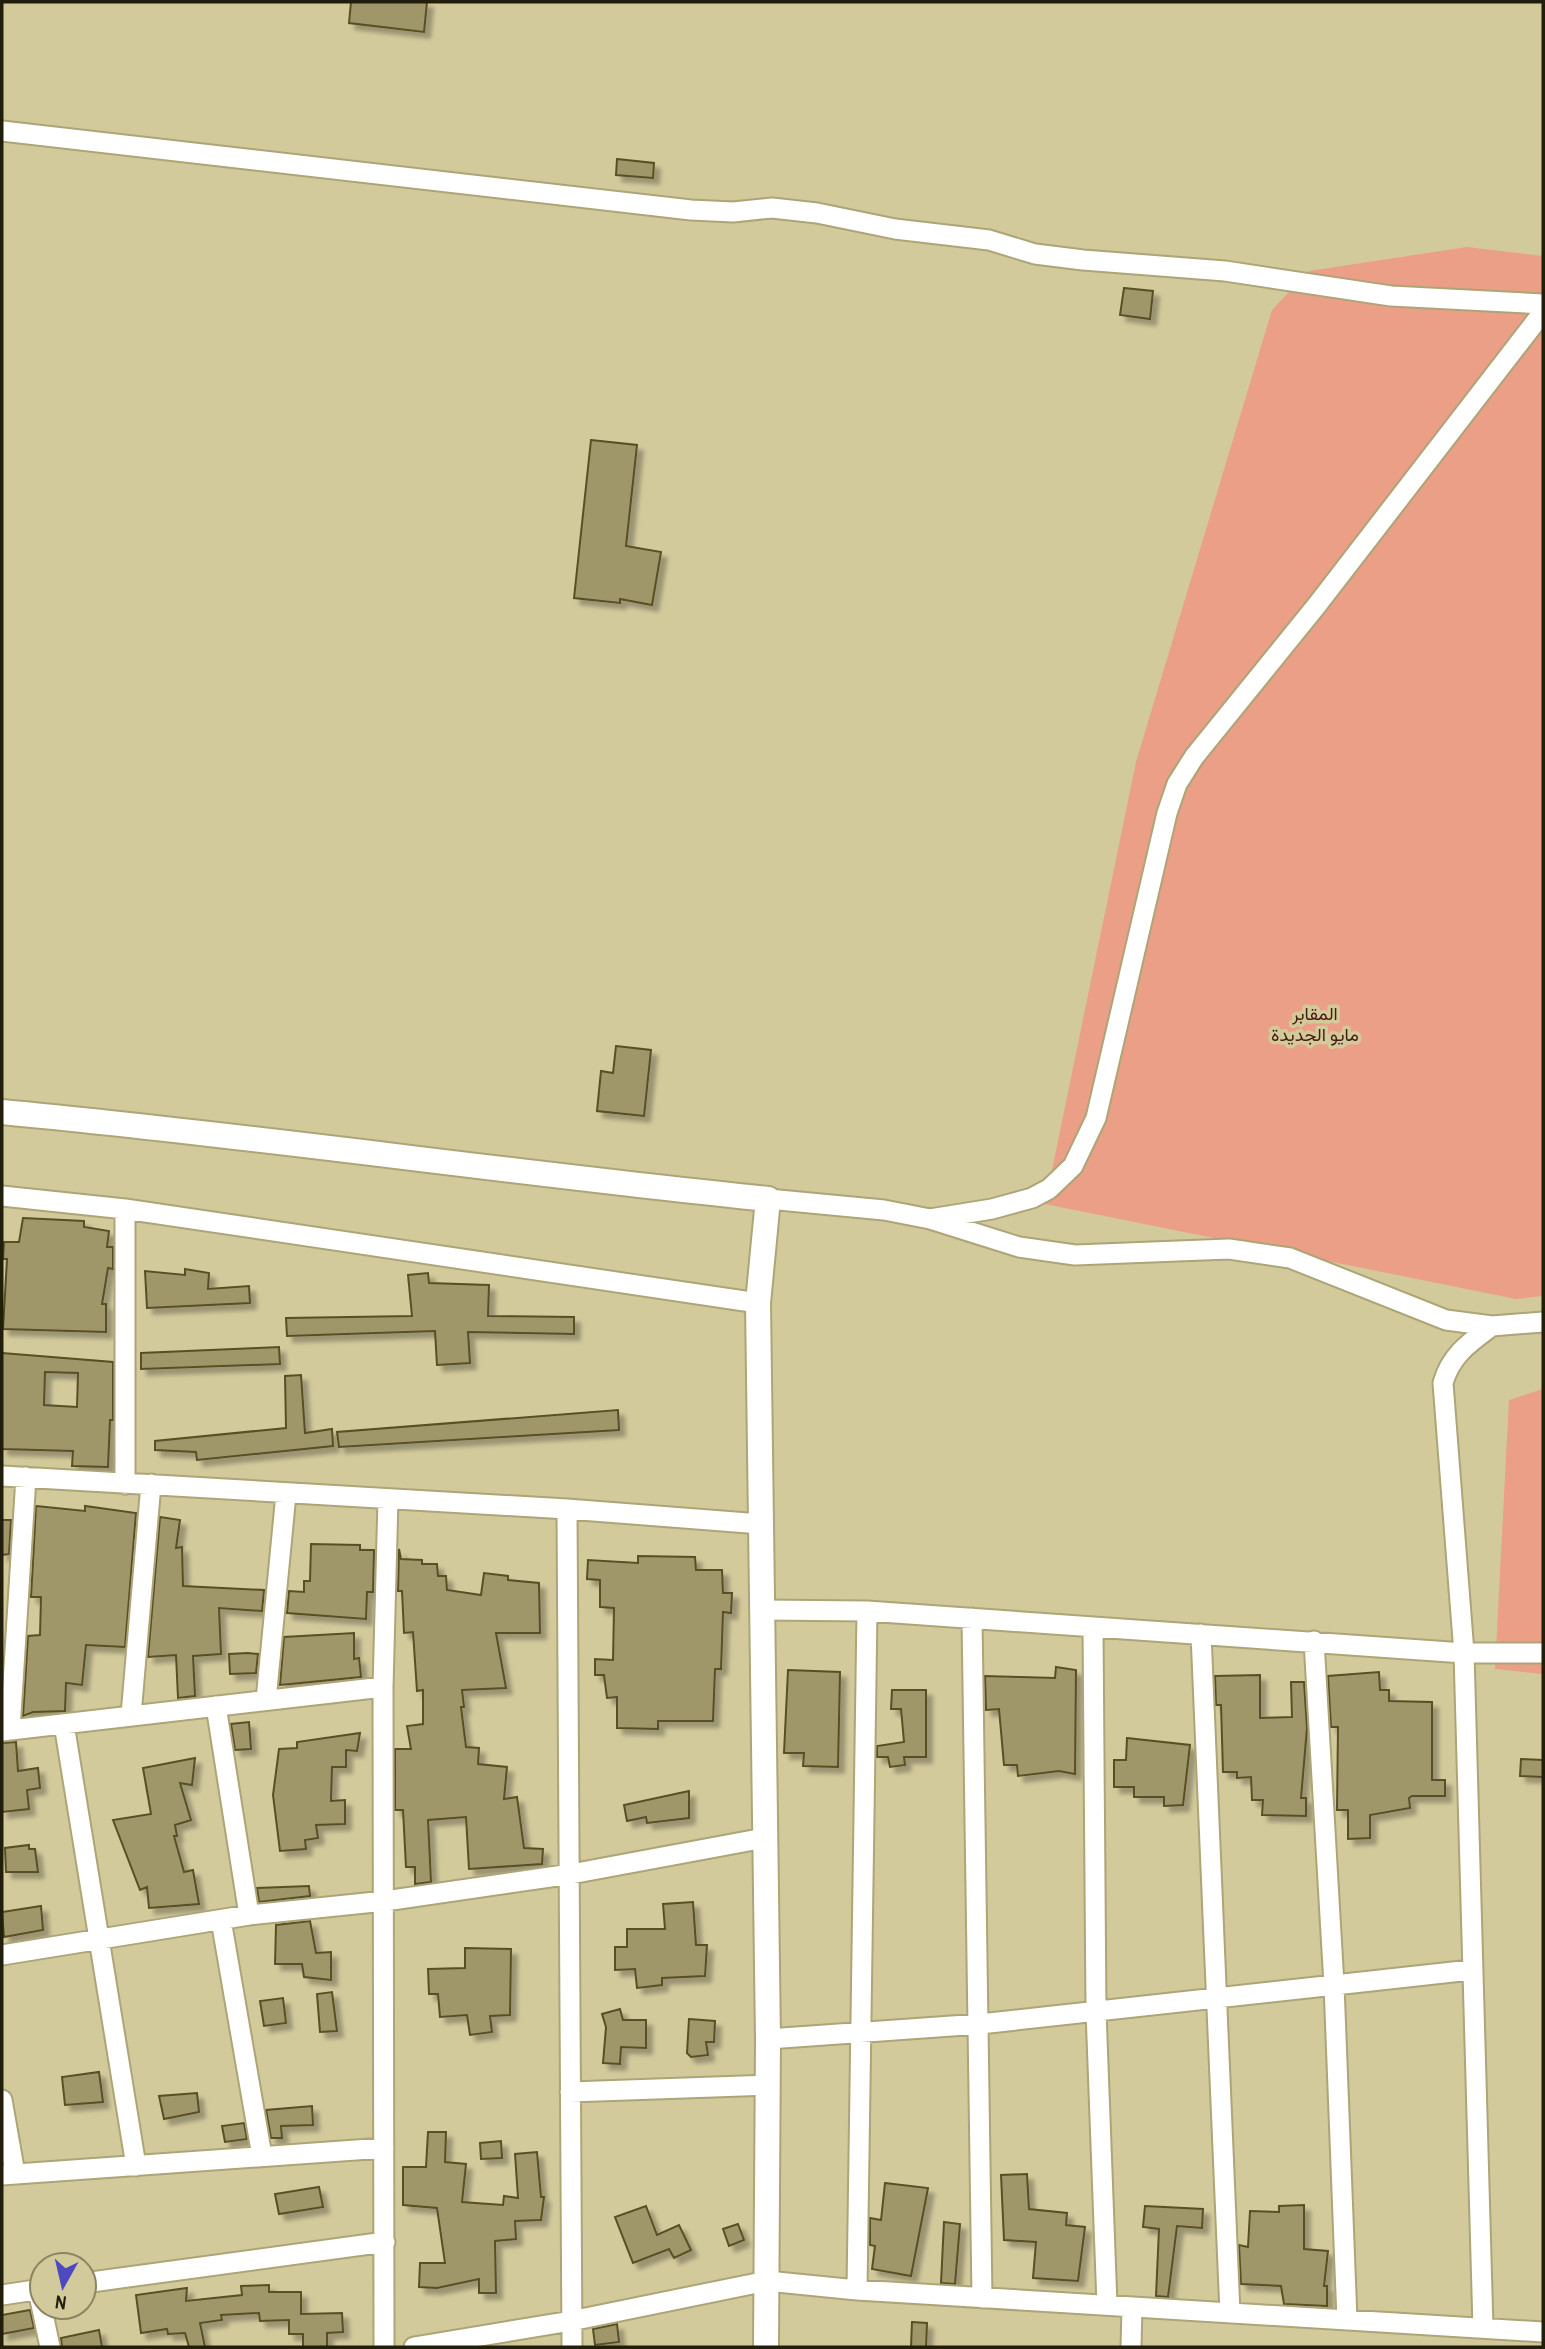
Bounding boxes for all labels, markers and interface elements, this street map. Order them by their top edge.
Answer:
park label: المقابر مايو الجديدة [1271,1001,1359,1047]
north arrow [28,2251,98,2321]
text: N [53,2289,68,2316]

